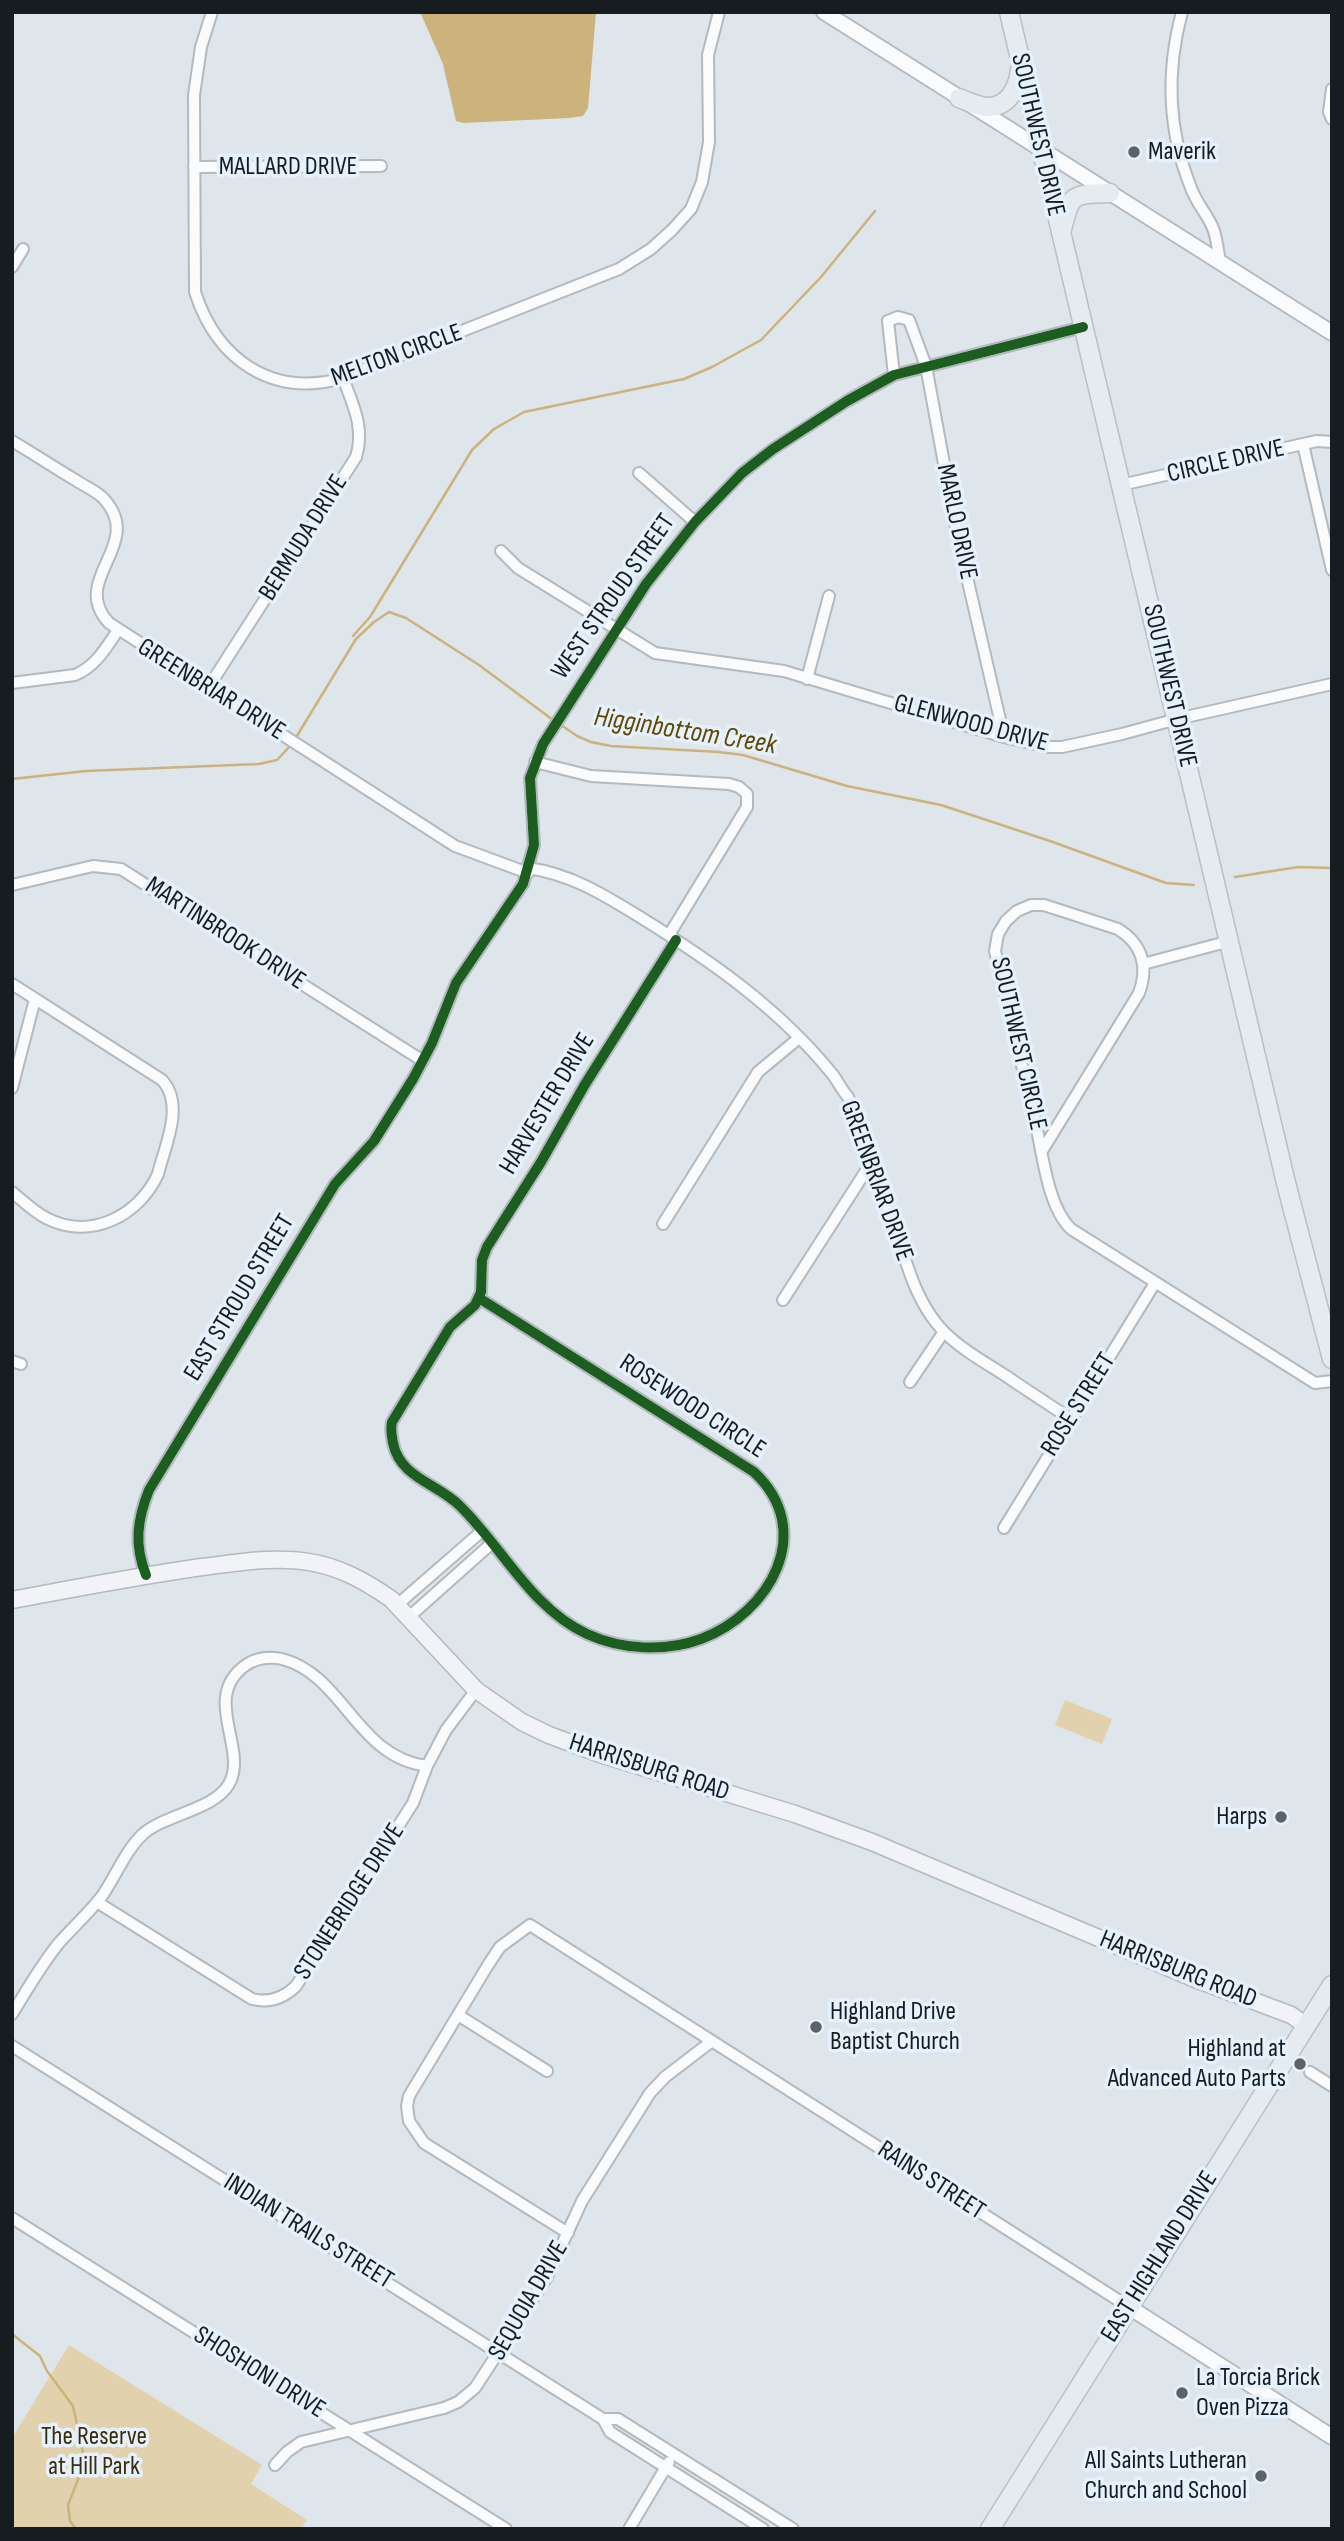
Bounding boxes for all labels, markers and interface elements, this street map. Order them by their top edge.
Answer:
street label: SOUTHWEST DRIVE [1003,50,1071,220]
place label: Maverik [1148,136,1216,168]
marker: Maverik [1126,144,1142,160]
street label: MALLARD DRIVE [219,151,357,183]
street label: MELTON CIRCLE [327,318,467,394]
street label: CIRCLE DRIVE [1164,433,1288,491]
street label: MARLO DRIVE [929,461,983,583]
street label: BERMUDA DRIVE [253,469,355,607]
street label: WEST STROUD STREET [545,508,683,686]
street label: SOUTHWEST DRIVE [1135,601,1203,771]
street label: GREENBRIAR DRIVE [131,632,291,748]
street label: GLENWOOD DRIVE [890,688,1052,760]
water label: Higginbottom Creek [591,701,779,763]
street label: MARTINBROOK DRIVE [139,871,311,997]
street label: SOUTHWEST CIRCLE [983,955,1053,1133]
street label: HARVESTER DRIVE [494,1028,602,1180]
street label: GREENBRIAR DRIVE [833,1097,919,1265]
street label: EAST STROUD STREET [178,1209,302,1387]
street label: ROSEWOOD CIRCLE [613,1348,771,1466]
street label: ROSE STREET [1035,1348,1123,1462]
street label: HARRISBURG ROAD [565,1727,733,1809]
place label: Harps [1216,1801,1267,1833]
marker: Harps [1273,1809,1289,1825]
street label: STONEBRIDGE DRIVE [288,1818,412,1986]
street label: HARRISBURG ROAD [1095,1924,1261,2016]
place label: Highland Drive Baptist Church [830,1996,960,2058]
marker: Highland Drive Baptist Church [808,2019,824,2035]
place label: Highland at Advanced Auto Parts [1108,2033,1286,2094]
marker: Highland at Advanced Auto Parts [1292,2056,1308,2072]
street label: RAINS STREET [871,2135,991,2227]
street label: EAST HIGHLAND DRIVE [1095,2166,1225,2348]
street label: INDIAN TRAILS STREET [217,2167,399,2297]
street label: SEQUOIA DRIVE [482,2236,576,2366]
street label: SHOSHONI DRIVE [187,2320,331,2426]
place label: La Torcia Brick Oven Pizza [1196,2362,1320,2424]
marker: La Torcia Brick Oven Pizza [1174,2385,1190,2401]
park label: The Reserve at Hill Park [41,2421,147,2482]
place label: All Saints Lutheran Church and School [1085,2445,1247,2506]
marker: All Saints Lutheran Church and School [1253,2468,1269,2484]

